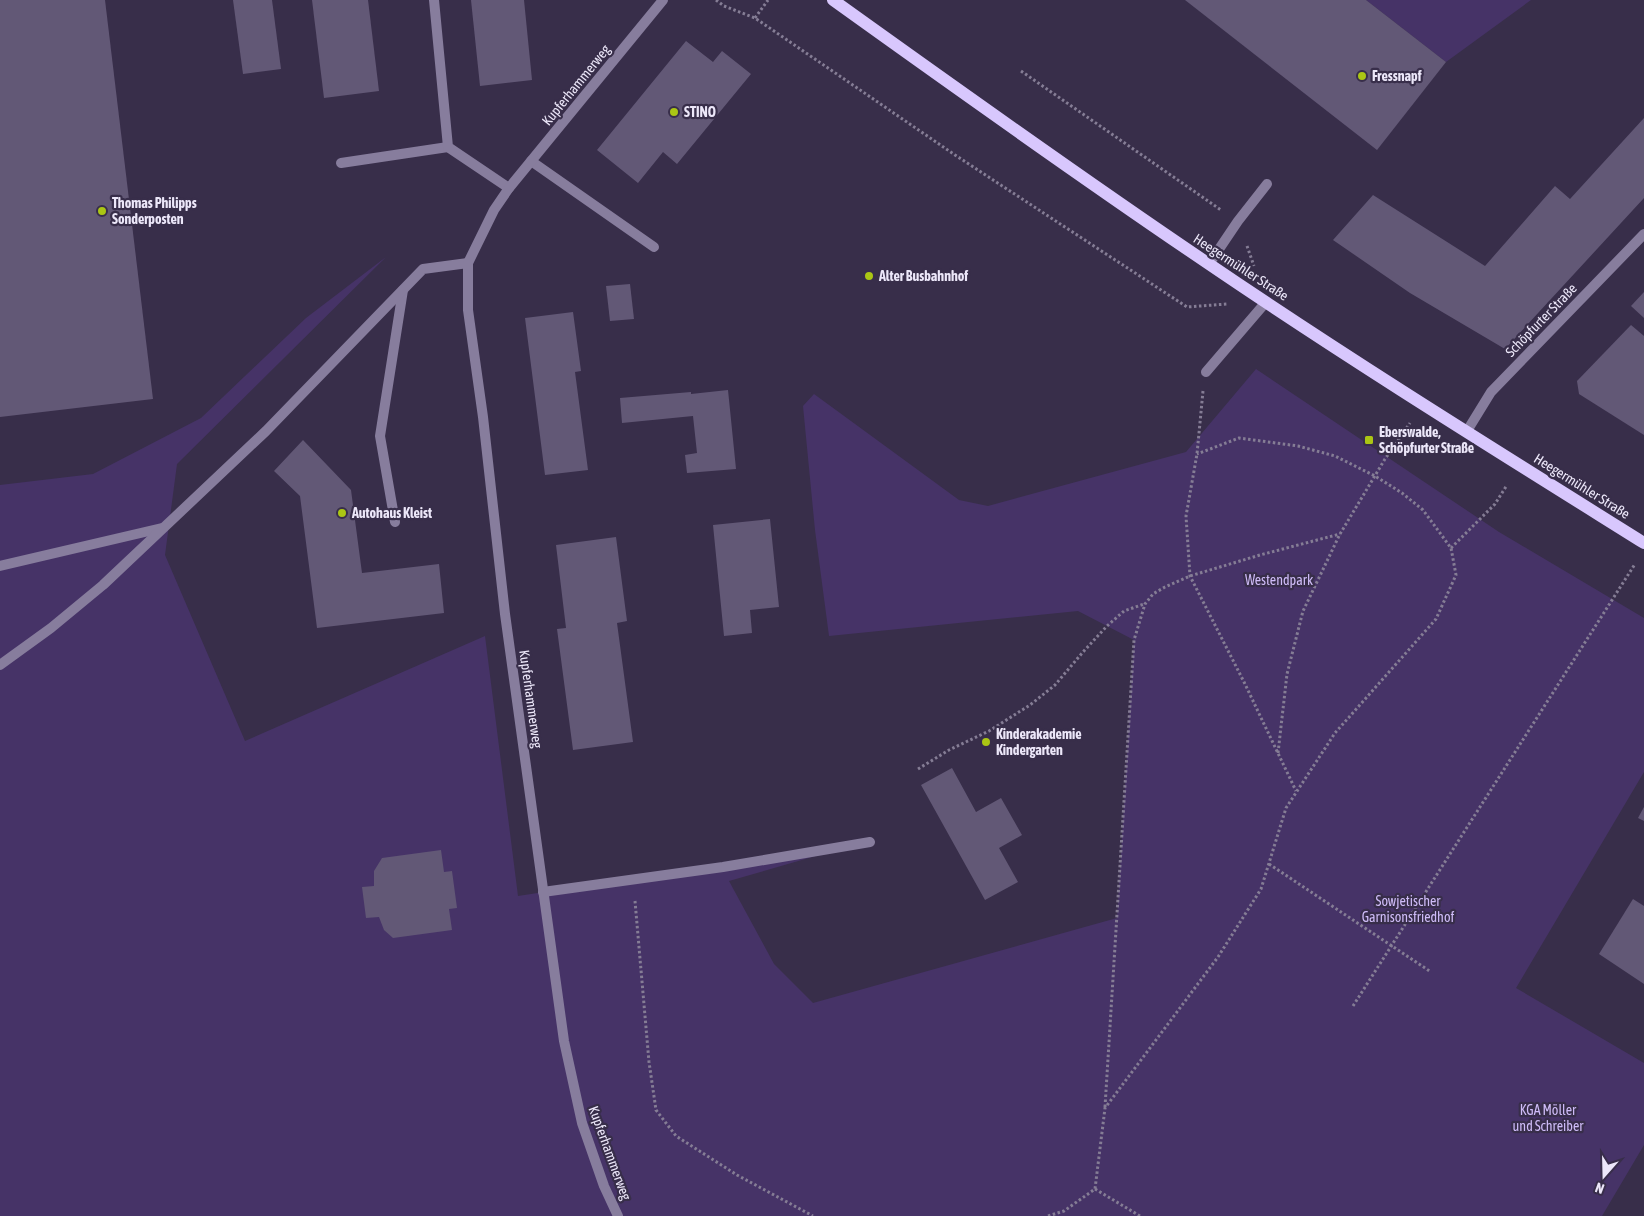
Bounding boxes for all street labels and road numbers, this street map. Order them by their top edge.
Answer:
street label: Kupferhammerweg [539,41,613,129]
street label: Heegermühler Straße [1191,230,1291,304]
street label: Schöpfurter Straße [1502,280,1580,360]
street label: Heegermühler Straße [1531,450,1633,522]
street label: Kupferhammerweg [516,649,546,749]
street label: Kupferhammerweg [586,1104,634,1202]

